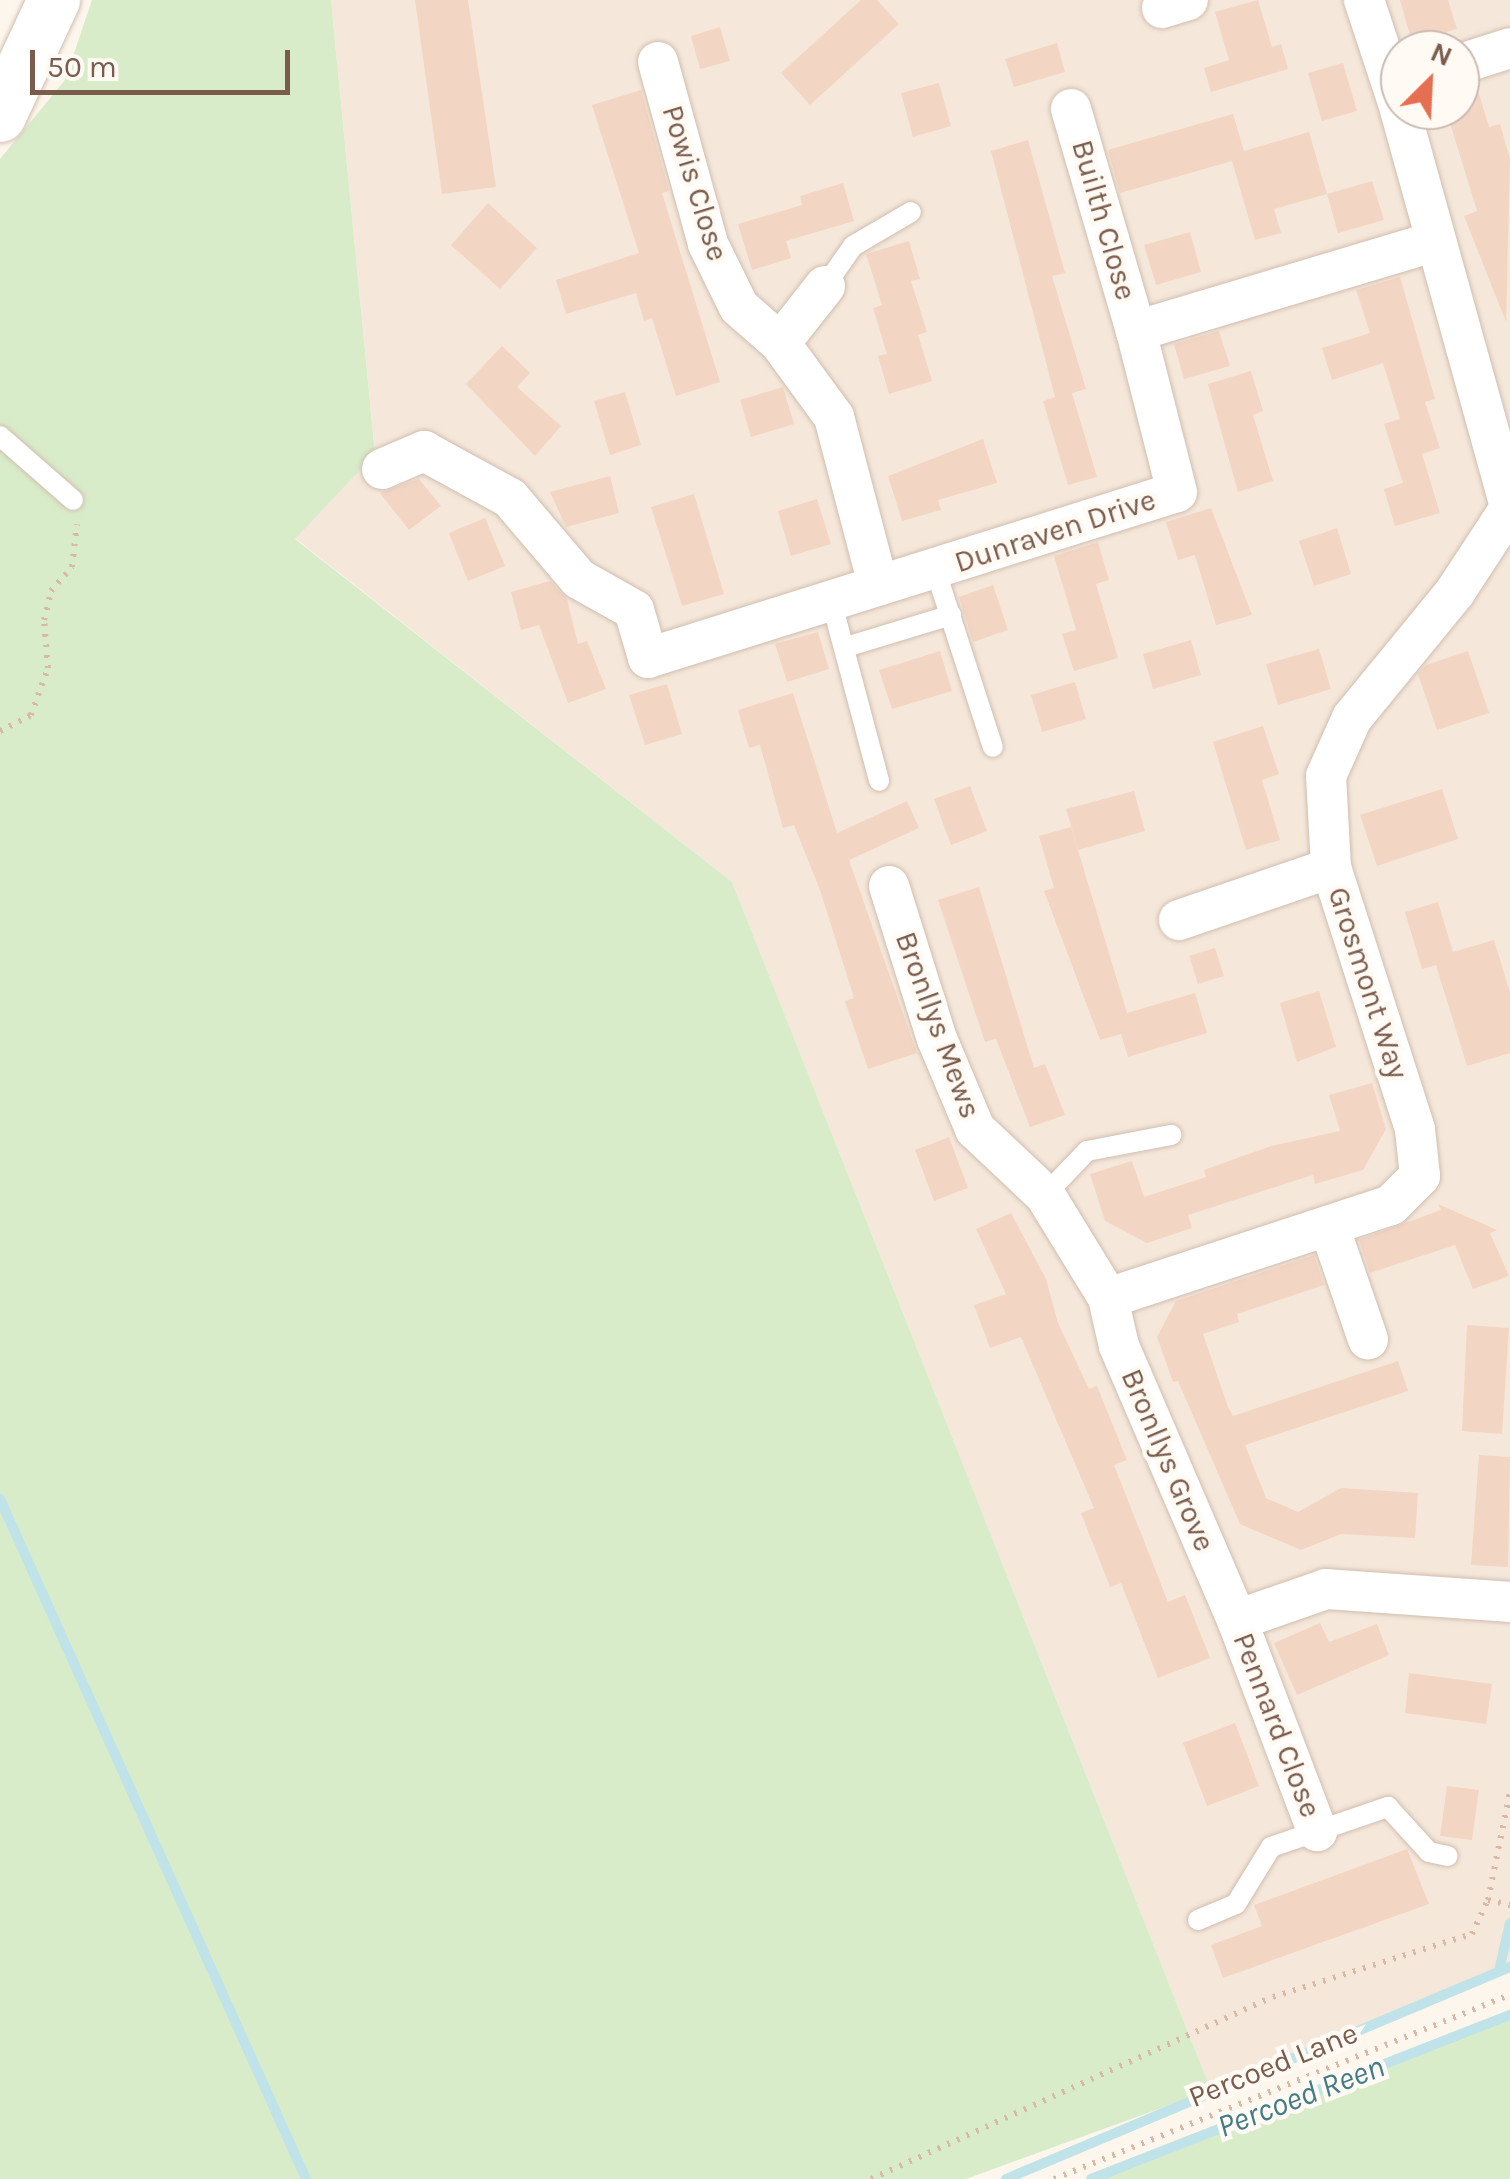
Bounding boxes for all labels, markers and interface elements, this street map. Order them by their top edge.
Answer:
scale bar [35,30,295,92]
north arrow [1380,30,1480,130]
text: N [1426,35,1457,73]
text: 50 m [47,49,117,85]
street label: Powis Close [654,101,736,265]
street label: Builth Close [1064,136,1144,304]
street label: Dunraven Drive [950,482,1160,580]
street label: Grosmont Way [1320,883,1416,1083]
street label: Bronllys Mews [888,927,988,1123]
street label: Bronllys Grove [1113,1363,1223,1557]
street label: Pennard Close [1225,1628,1329,1822]
street label: Percoed Lane [1183,2015,1363,2115]
water label: Percoed Reen [1212,2048,1390,2146]

